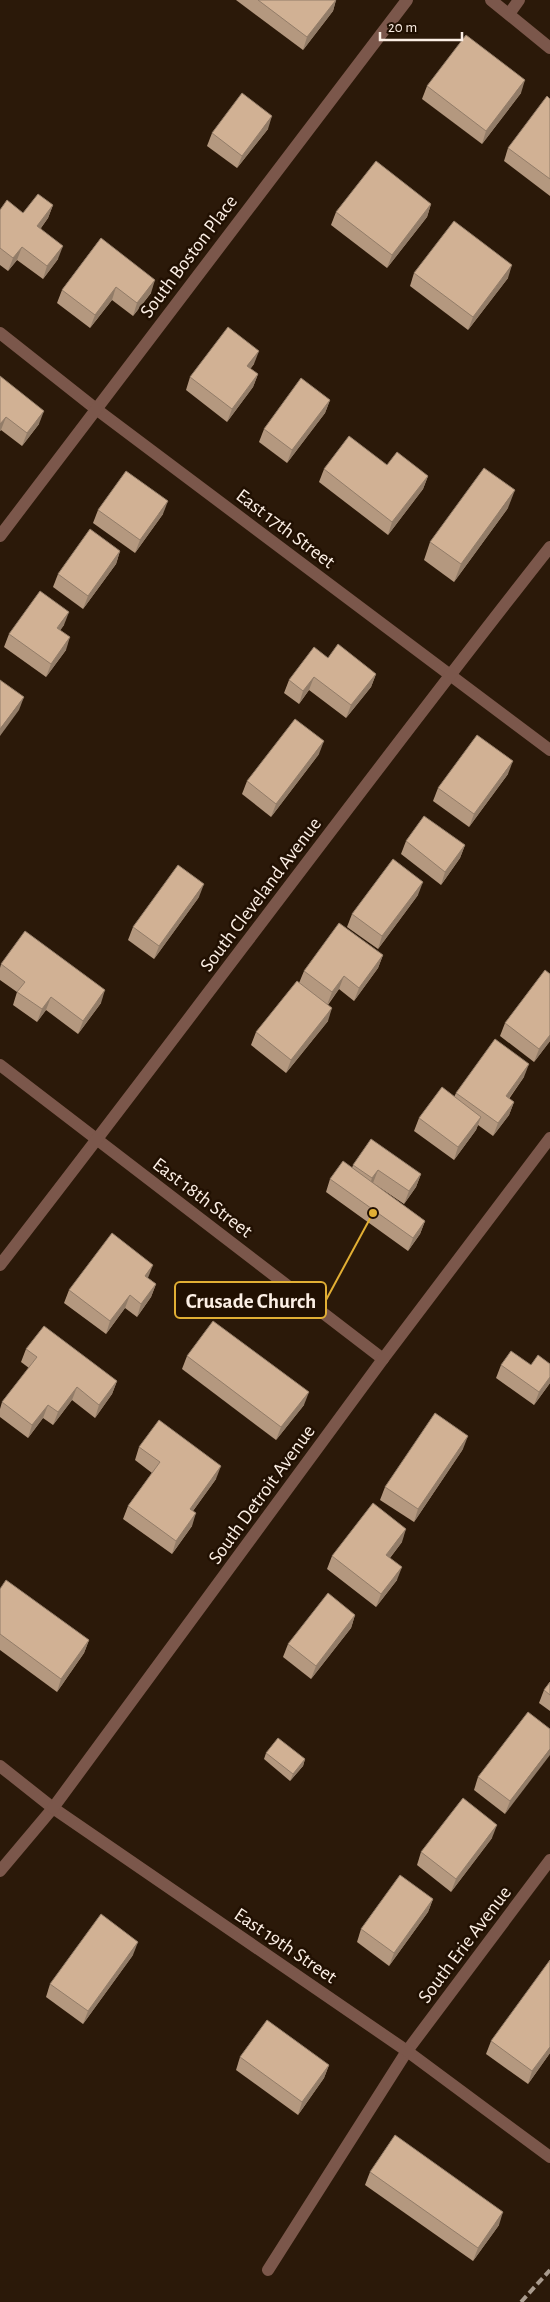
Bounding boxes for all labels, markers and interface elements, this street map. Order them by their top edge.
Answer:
scale bar [380,10,462,42]
text: 20 m [388,20,417,35]
street label: South Boston Place [136,192,241,322]
street label: East 17th Street [232,485,339,573]
street label: South Cleveland Avenue [196,814,325,975]
street label: East 18th Street [149,1154,256,1242]
callout: Crusade Church [175,1282,326,1318]
text: Crusade Church [186,1291,316,1312]
street label: South Detroit Avenue [205,1421,319,1568]
street label: South Erie Avenue [414,1882,515,2007]
street label: East 19th Street [231,1904,341,1988]

